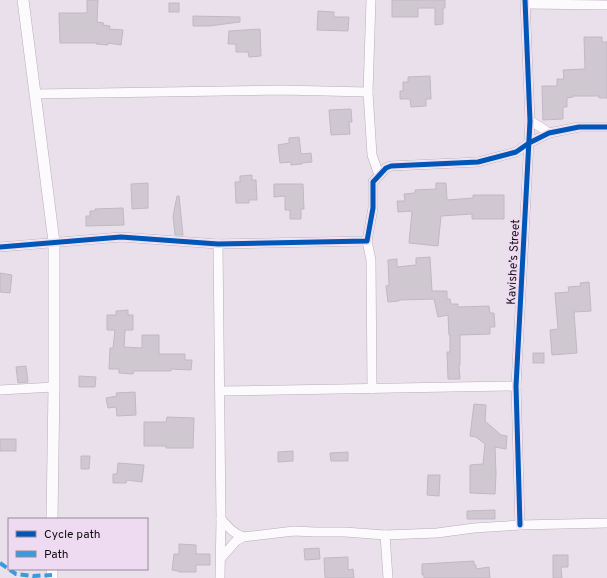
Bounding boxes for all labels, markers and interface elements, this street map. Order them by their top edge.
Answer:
street label: Kavishe’s Street [504,219,524,305]
legend [8,518,148,570]
text: Cycle path [44,527,101,543]
text: Path [44,547,69,563]

